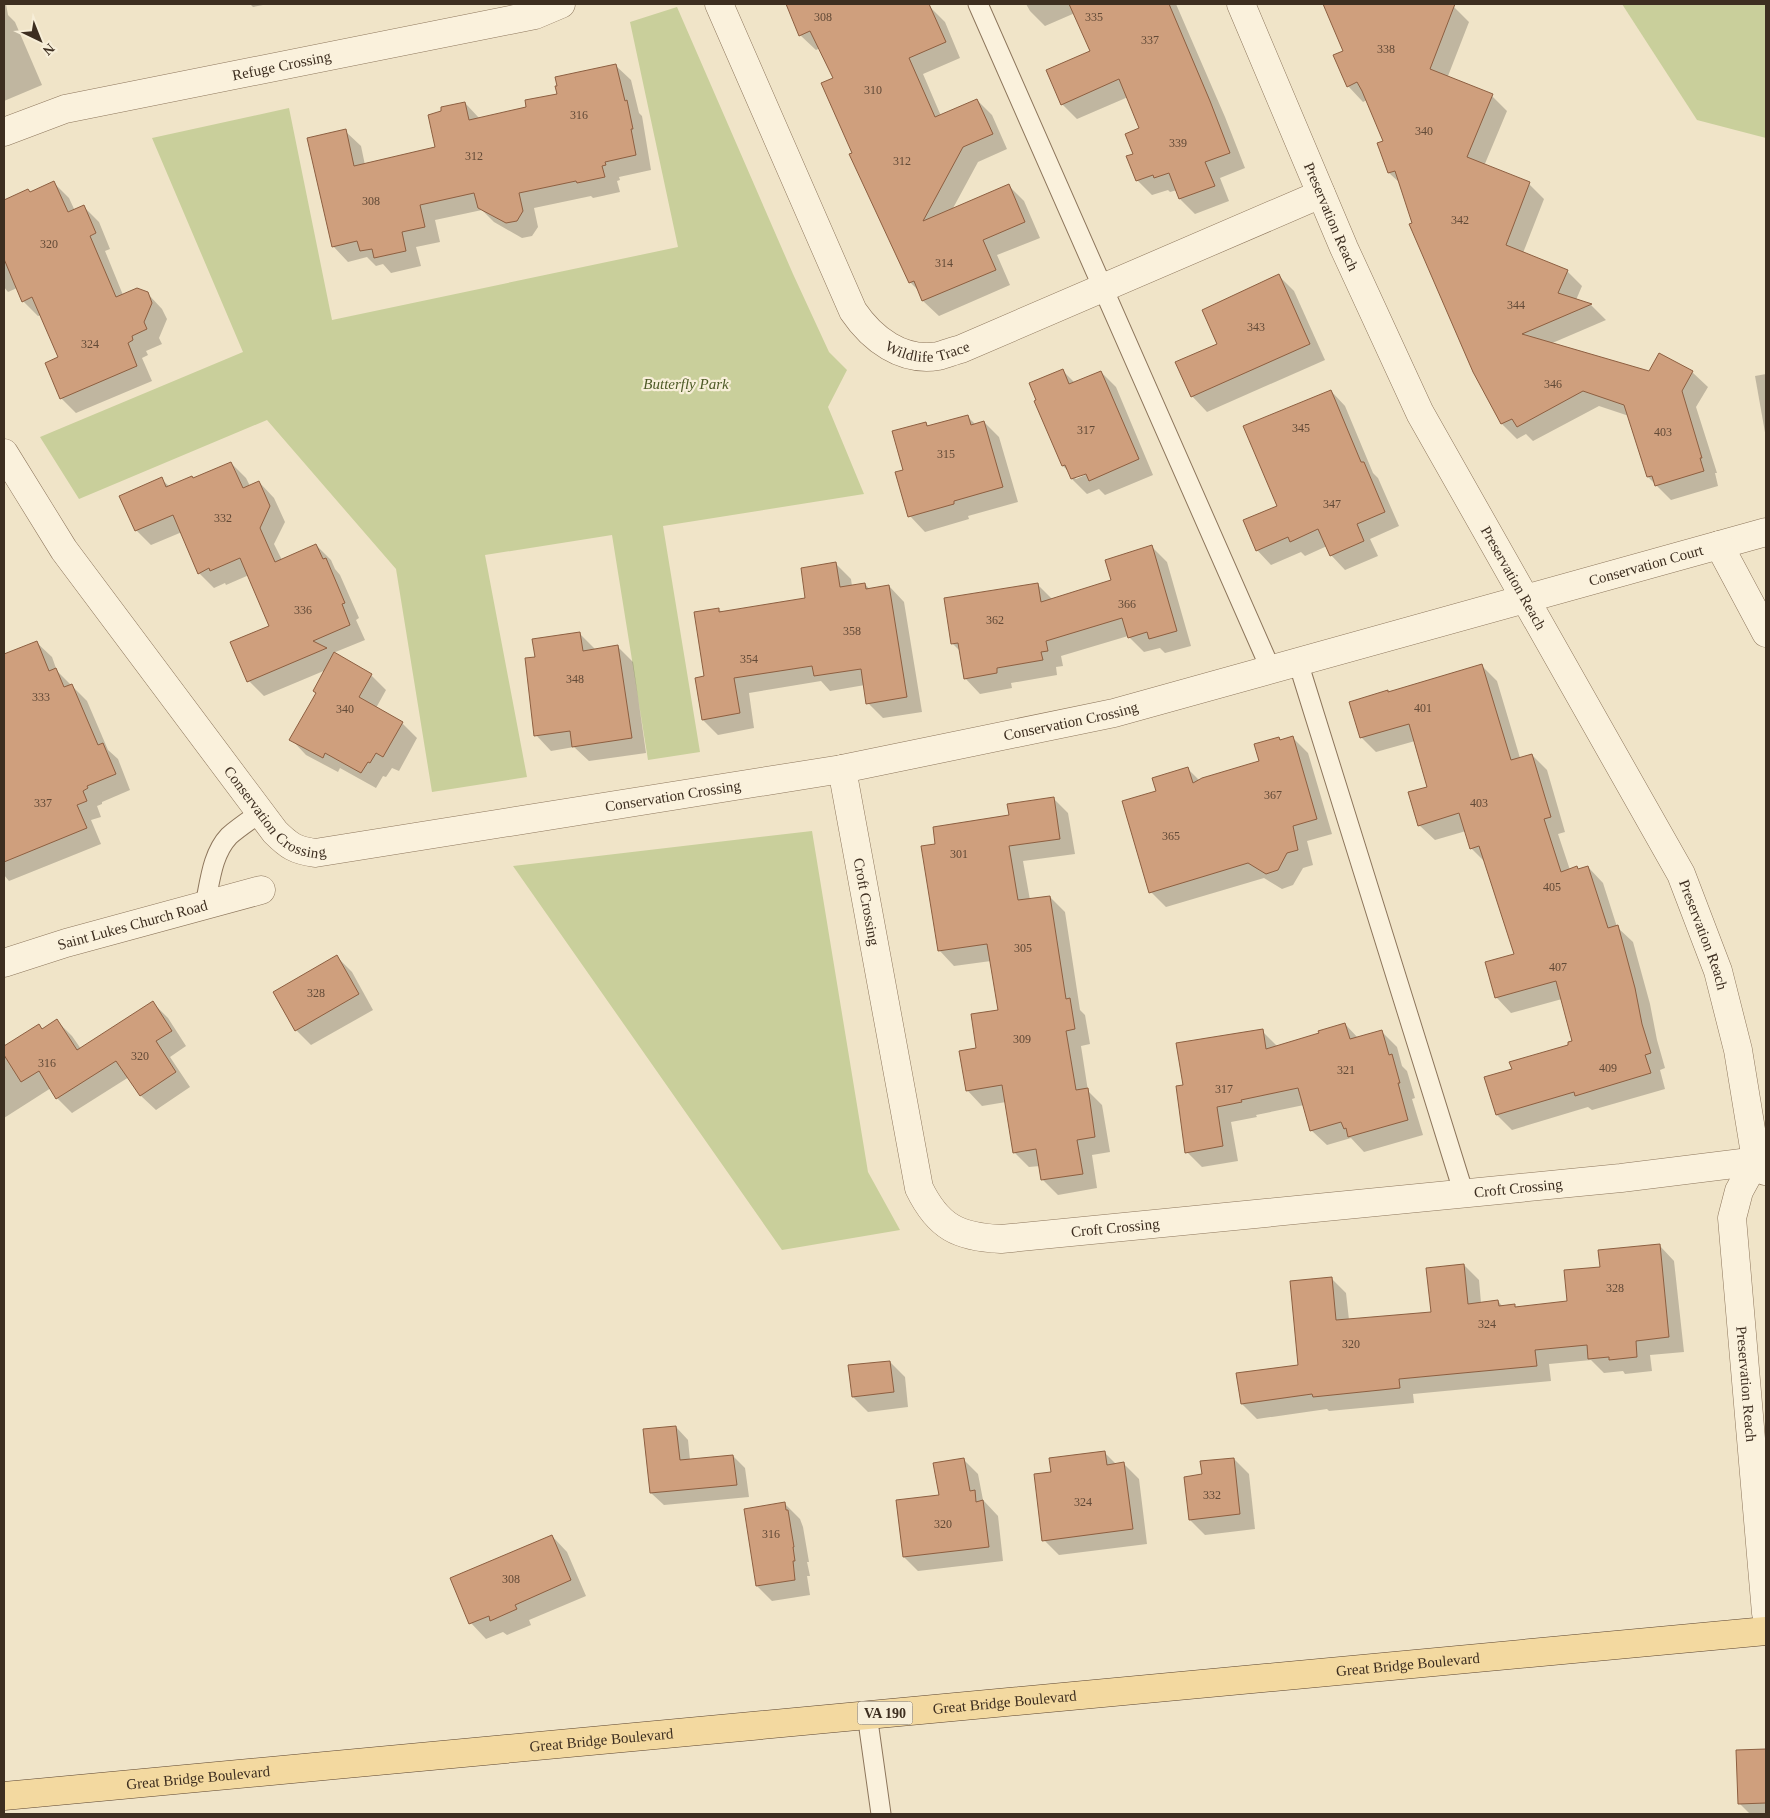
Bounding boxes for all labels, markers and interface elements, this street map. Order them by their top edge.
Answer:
house number: 308 [814,10,832,24]
house number: 335 [1085,10,1103,24]
north arrow [15,15,65,65]
house number: 337 [1141,33,1159,47]
text: N [40,40,57,58]
house number: 338 [1377,42,1395,56]
street label: Refuge Crossing [231,48,333,83]
house number: 310 [864,83,882,97]
house number: 316 [570,108,588,122]
house number: 340 [1415,124,1433,138]
house number: 339 [1169,136,1187,150]
house number: 312 [465,149,483,163]
house number: 312 [893,154,911,168]
street label: Preservation Reach [1301,160,1362,274]
house number: 308 [362,194,380,208]
house number: 342 [1451,213,1469,227]
house number: 320 [40,237,58,251]
house number: 314 [935,256,953,270]
house number: 344 [1507,298,1525,312]
house number: 343 [1247,320,1265,334]
house number: 324 [81,337,99,351]
street label: Wildlife Trace [883,338,972,365]
park label: Butterfly Park [643,376,729,392]
house number: 346 [1544,377,1562,391]
house number: 345 [1292,421,1310,435]
house number: 317 [1077,423,1095,437]
house number: 403 [1654,425,1672,439]
house number: 315 [937,447,955,461]
house number: 347 [1323,497,1341,511]
house number: 332 [214,511,232,525]
street label: Preservation Reach [1478,523,1549,633]
street label: Conservation Court [1587,542,1706,589]
house number: 366 [1118,597,1136,611]
house number: 336 [294,603,312,617]
house number: 362 [986,613,1004,627]
house number: 358 [843,624,861,638]
house number: 354 [740,652,758,666]
house number: 348 [566,672,584,686]
house number: 333 [32,690,50,704]
street label: Conservation Crossing [1002,699,1140,744]
house number: 401 [1414,701,1432,715]
house number: 340 [336,702,354,716]
street label: Conservation Crossing [221,763,328,862]
street label: Conservation Crossing [604,777,742,815]
house number: 367 [1264,788,1282,802]
house number: 337 [34,796,52,810]
house number: 403 [1470,796,1488,810]
house number: 365 [1162,829,1180,843]
house number: 301 [950,847,968,861]
street label: Croft Crossing [851,857,882,947]
street label: Preservation Reach [1676,877,1731,992]
house number: 405 [1543,880,1561,894]
street label: Saint Lukes Church Road [55,897,210,953]
house number: 305 [1014,941,1032,955]
house number: 407 [1549,960,1567,974]
house number: 328 [307,986,325,1000]
house number: 309 [1013,1032,1031,1046]
house number: 320 [131,1049,149,1063]
house number: 316 [38,1056,56,1070]
house number: 409 [1599,1061,1617,1075]
house number: 321 [1337,1063,1355,1077]
house number: 317 [1215,1082,1233,1096]
street label: Croft Crossing [1473,1176,1564,1200]
street label: Croft Crossing [1070,1215,1161,1240]
house number: 328 [1606,1281,1624,1295]
house number: 324 [1478,1317,1496,1331]
street label: Preservation Reach [1733,1325,1759,1443]
house number: 320 [1342,1337,1360,1351]
house number: 332 [1203,1488,1221,1502]
house number: 324 [1074,1495,1092,1509]
house number: 320 [934,1517,952,1531]
house number: 316 [762,1527,780,1541]
house number: 308 [502,1572,520,1586]
street label: Great Bridge Boulevard [1335,1650,1481,1679]
street label: Great Bridge Boulevard [932,1688,1078,1717]
road number: VA 190 [858,1702,912,1725]
street label: Great Bridge Boulevard [529,1725,674,1755]
street label: Great Bridge Boulevard [126,1763,271,1793]

